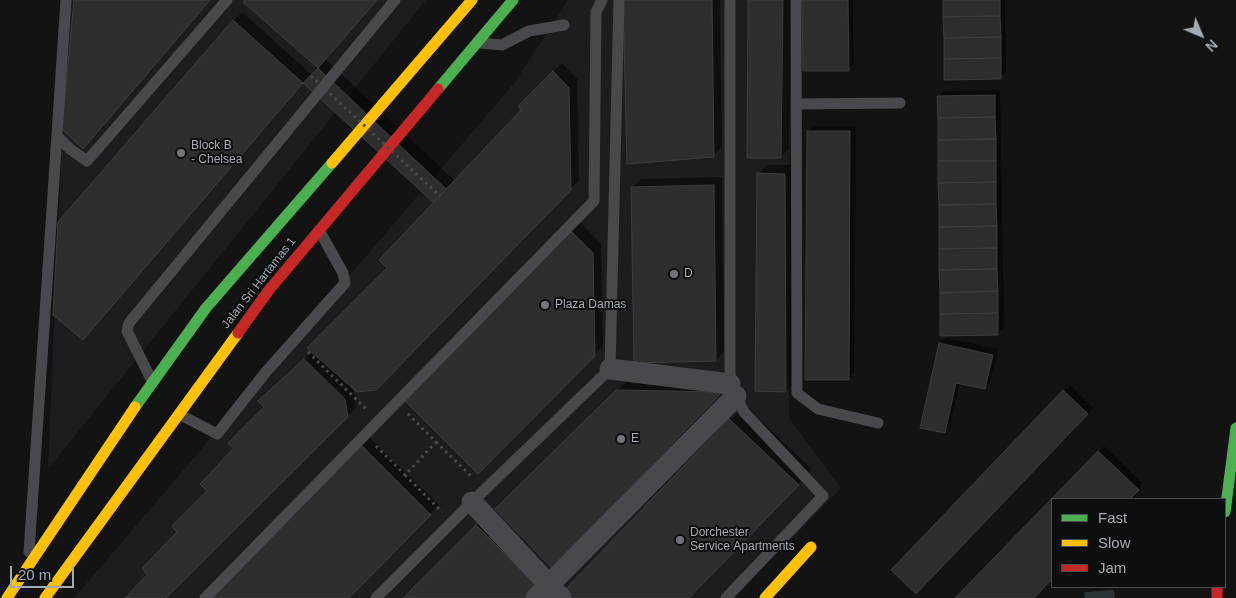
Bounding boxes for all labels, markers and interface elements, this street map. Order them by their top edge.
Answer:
north arrow [1176,10,1226,60]
text: N [1202,36,1221,55]
place label: Block B - Chelsea [191,139,242,167]
marker: Block B - Chelsea [175,147,187,159]
street label: Jalan Sri Hartamas 1 [219,234,299,332]
place label: D [684,267,693,281]
marker: D [668,268,680,280]
place label: Plaza Damas [555,298,626,312]
marker: Plaza Damas [539,299,551,311]
place label: E [631,432,639,446]
marker: E [615,433,627,445]
legend [1051,498,1226,588]
text: Fast [1098,509,1127,526]
place label: Dorchester Service Apartments [690,526,795,554]
marker: Dorchester Service Apartments [674,534,686,546]
text: Slow [1098,534,1131,551]
scale bar [12,556,76,588]
text: Jam [1098,559,1126,576]
text: 20 m [18,566,51,583]

